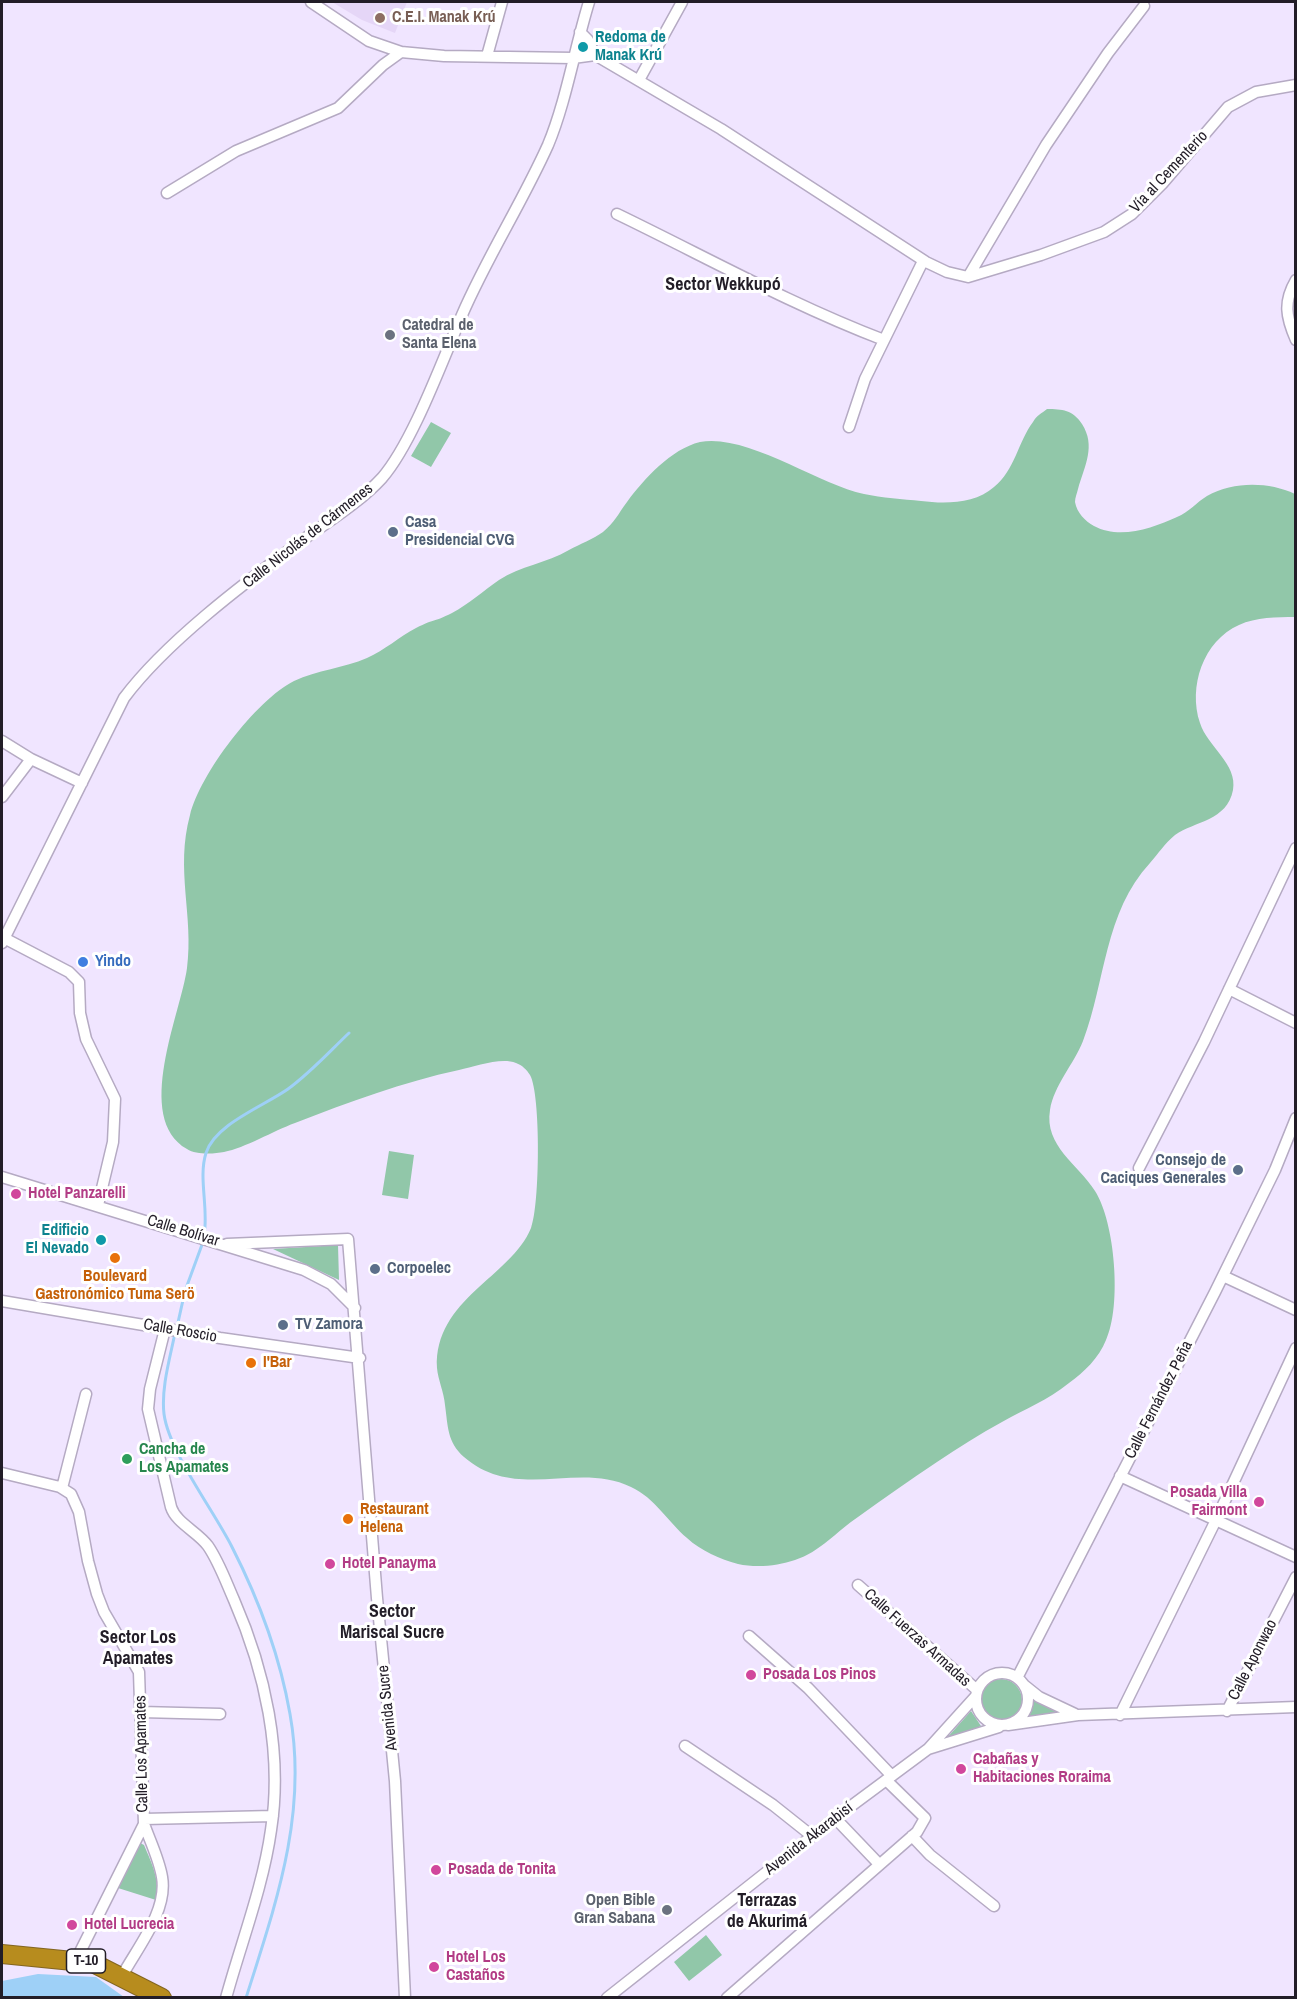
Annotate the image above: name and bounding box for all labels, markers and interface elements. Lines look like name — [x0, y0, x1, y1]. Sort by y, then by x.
place label: C.E.I. Manak Krú — [392, 8, 496, 28]
marker: C.E.I. Manak Krú — [373, 11, 387, 25]
place label: Redoma de Manak Krú — [595, 28, 666, 66]
marker: Redoma de Manak Krú — [576, 40, 590, 54]
street label: Vía al Cementerio — [1126, 127, 1212, 217]
district label: Sector Wekkupó — [665, 274, 781, 296]
place label: Catedral de Santa Elena — [402, 316, 476, 354]
marker: Catedral de Santa Elena — [383, 328, 397, 342]
street label: Calle Nicolás de Cármenes — [239, 479, 377, 593]
place label: Casa Presidencial CVG — [405, 513, 514, 551]
marker: Casa Presidencial CVG — [386, 525, 400, 539]
place label: Yindo — [95, 952, 131, 972]
marker: Yindo — [76, 955, 90, 969]
place label: Consejo de Caciques Generales — [1101, 1151, 1226, 1189]
marker: Consejo de Caciques Generales — [1231, 1163, 1245, 1177]
place label: Hotel Panzarelli — [28, 1184, 126, 1204]
marker: Hotel Panzarelli — [9, 1187, 23, 1201]
street label: Calle Bolívar — [145, 1211, 221, 1251]
place label: Edificio El Nevado — [26, 1221, 89, 1259]
marker: Edificio El Nevado — [94, 1233, 108, 1247]
marker: Boulevard Gastronómico Tuma Serö — [108, 1251, 122, 1265]
place label: Corpoelec — [387, 1259, 451, 1279]
marker: Corpoelec — [368, 1262, 382, 1276]
place label: Boulevard Gastronómico Tuma Serö — [35, 1267, 195, 1305]
street label: Calle Roscio — [142, 1315, 218, 1347]
place label: TV Zamora — [295, 1315, 363, 1335]
marker: TV Zamora — [276, 1318, 290, 1332]
street label: Calle Fernández Peña — [1121, 1338, 1197, 1462]
place label: I'Bar — [263, 1353, 292, 1373]
marker: I'Bar — [244, 1356, 258, 1370]
place label: Cancha de Los Apamates — [139, 1440, 229, 1478]
marker: Cancha de Los Apamates — [120, 1452, 134, 1466]
place label: Posada Villa Fairmont — [1170, 1483, 1247, 1521]
marker: Posada Villa Fairmont — [1252, 1495, 1266, 1509]
place label: Restaurant Helena — [360, 1500, 429, 1538]
marker: Restaurant Helena — [341, 1512, 355, 1526]
place label: Hotel Panayma — [342, 1554, 436, 1574]
marker: Hotel Panayma — [323, 1557, 337, 1571]
street label: Calle Fuerzas Armadas — [860, 1585, 974, 1691]
district label: Sector Mariscal Sucre — [340, 1601, 444, 1644]
street label: Calle Aponwao — [1224, 1616, 1282, 1704]
district label: Sector Los Apamates — [100, 1627, 176, 1670]
street label: Avenida Sucre — [374, 1664, 402, 1752]
place label: Posada Los Pinos — [763, 1665, 876, 1685]
marker: Posada Los Pinos — [744, 1668, 758, 1682]
street label: Calle Los Apamates — [131, 1695, 153, 1813]
place label: Cabañas y Habitaciones Roraima — [973, 1750, 1111, 1788]
marker: Cabañas y Habitaciones Roraima — [954, 1762, 968, 1776]
street label: Avenida Akarabisí — [761, 1798, 857, 1880]
place label: Posada de Tonita — [448, 1860, 556, 1880]
marker: Posada de Tonita — [429, 1863, 443, 1877]
district label: Terrazas de Akurimá — [727, 1890, 807, 1932]
place label: Open Bible Gran Sabana — [574, 1891, 655, 1929]
marker: Open Bible Gran Sabana — [660, 1903, 674, 1917]
place label: Hotel Lucrecia — [84, 1915, 174, 1935]
marker: Hotel Lucrecia — [65, 1918, 79, 1932]
place label: Hotel Los Castaños — [446, 1948, 506, 1986]
road number: T-10 — [66, 1949, 106, 1973]
marker: Hotel Los Castaños — [427, 1960, 441, 1974]

